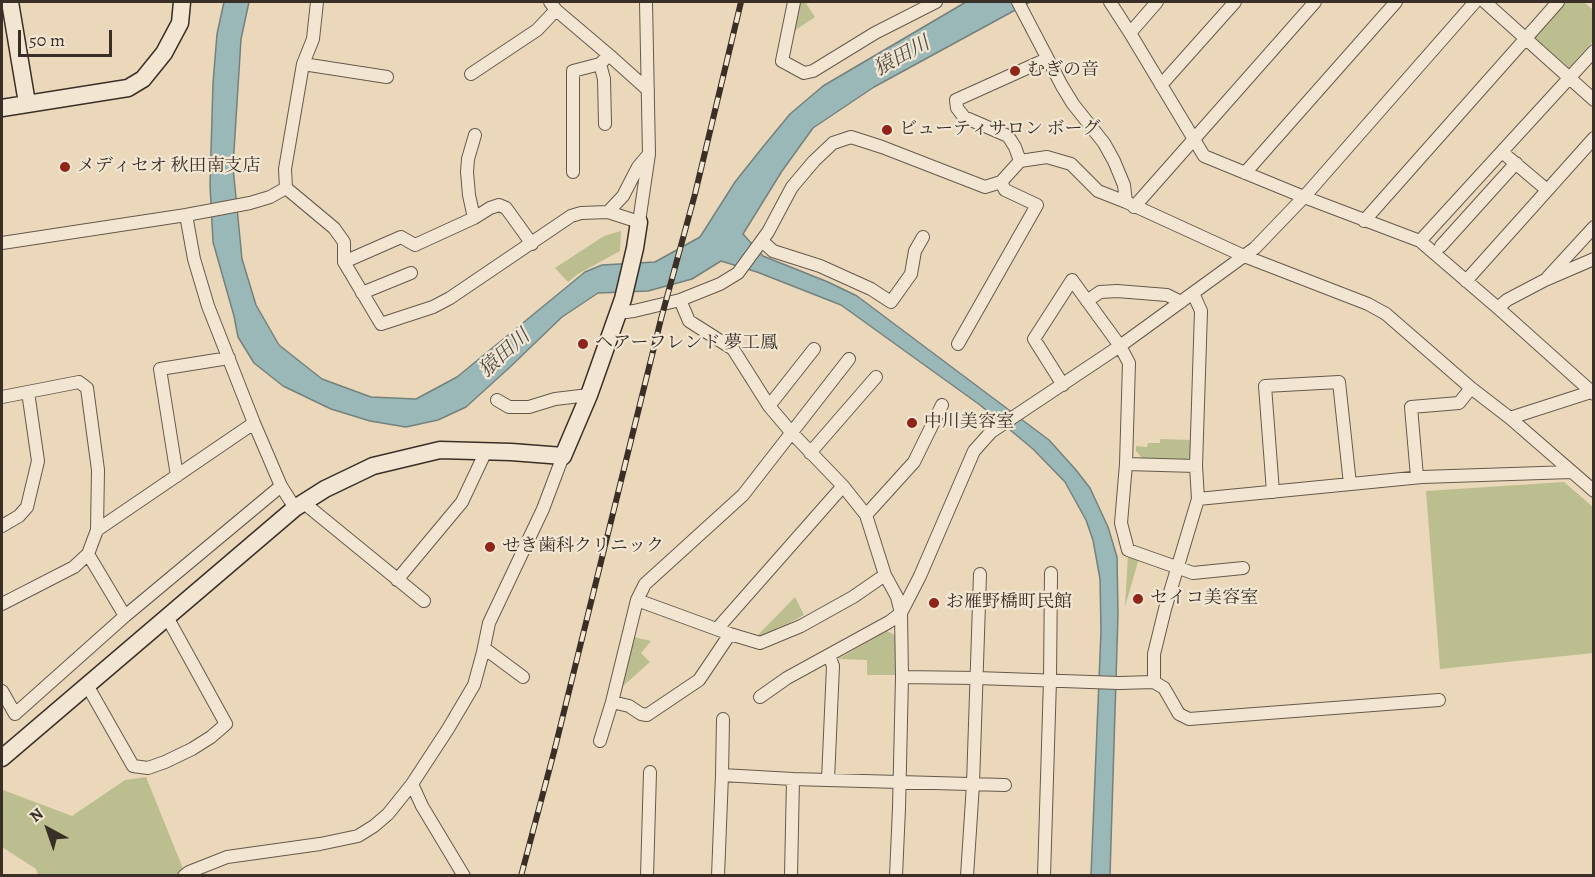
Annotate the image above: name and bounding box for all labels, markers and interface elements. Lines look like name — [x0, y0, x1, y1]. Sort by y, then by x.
scale bar — [21, 18, 116, 56]
text: 50 m — [29, 28, 65, 52]
water label: 猿田川 — [870, 32, 934, 82]
place label: むぎの音 — [1027, 60, 1099, 82]
marker: むぎの音 — [1008, 64, 1022, 78]
place label: ビューティサロン ボーグ — [899, 119, 1101, 141]
marker: ビューティサロン ボーグ — [880, 123, 894, 137]
place label: メディセオ 秋田南支店 — [77, 156, 261, 178]
marker: メディセオ 秋田南支店 — [58, 160, 72, 174]
water label: 猿田川 — [475, 325, 535, 383]
place label: ヘアーフレンド 夢工鳳 — [595, 333, 778, 355]
marker: ヘアーフレンド 夢工鳳 — [576, 337, 590, 351]
place label: 中川美容室 — [924, 412, 1014, 434]
marker: 中川美容室 — [905, 416, 919, 430]
place label: せき歯科クリニック — [502, 536, 664, 558]
marker: せき歯科クリニック — [483, 540, 497, 554]
place label: セイコ美容室 — [1150, 588, 1258, 610]
place label: お雁野橋町民館 — [946, 592, 1072, 614]
marker: セイコ美容室 — [1131, 592, 1145, 606]
marker: お雁野橋町民館 — [927, 596, 941, 610]
north arrow — [18, 799, 78, 859]
text: N — [25, 803, 48, 827]

